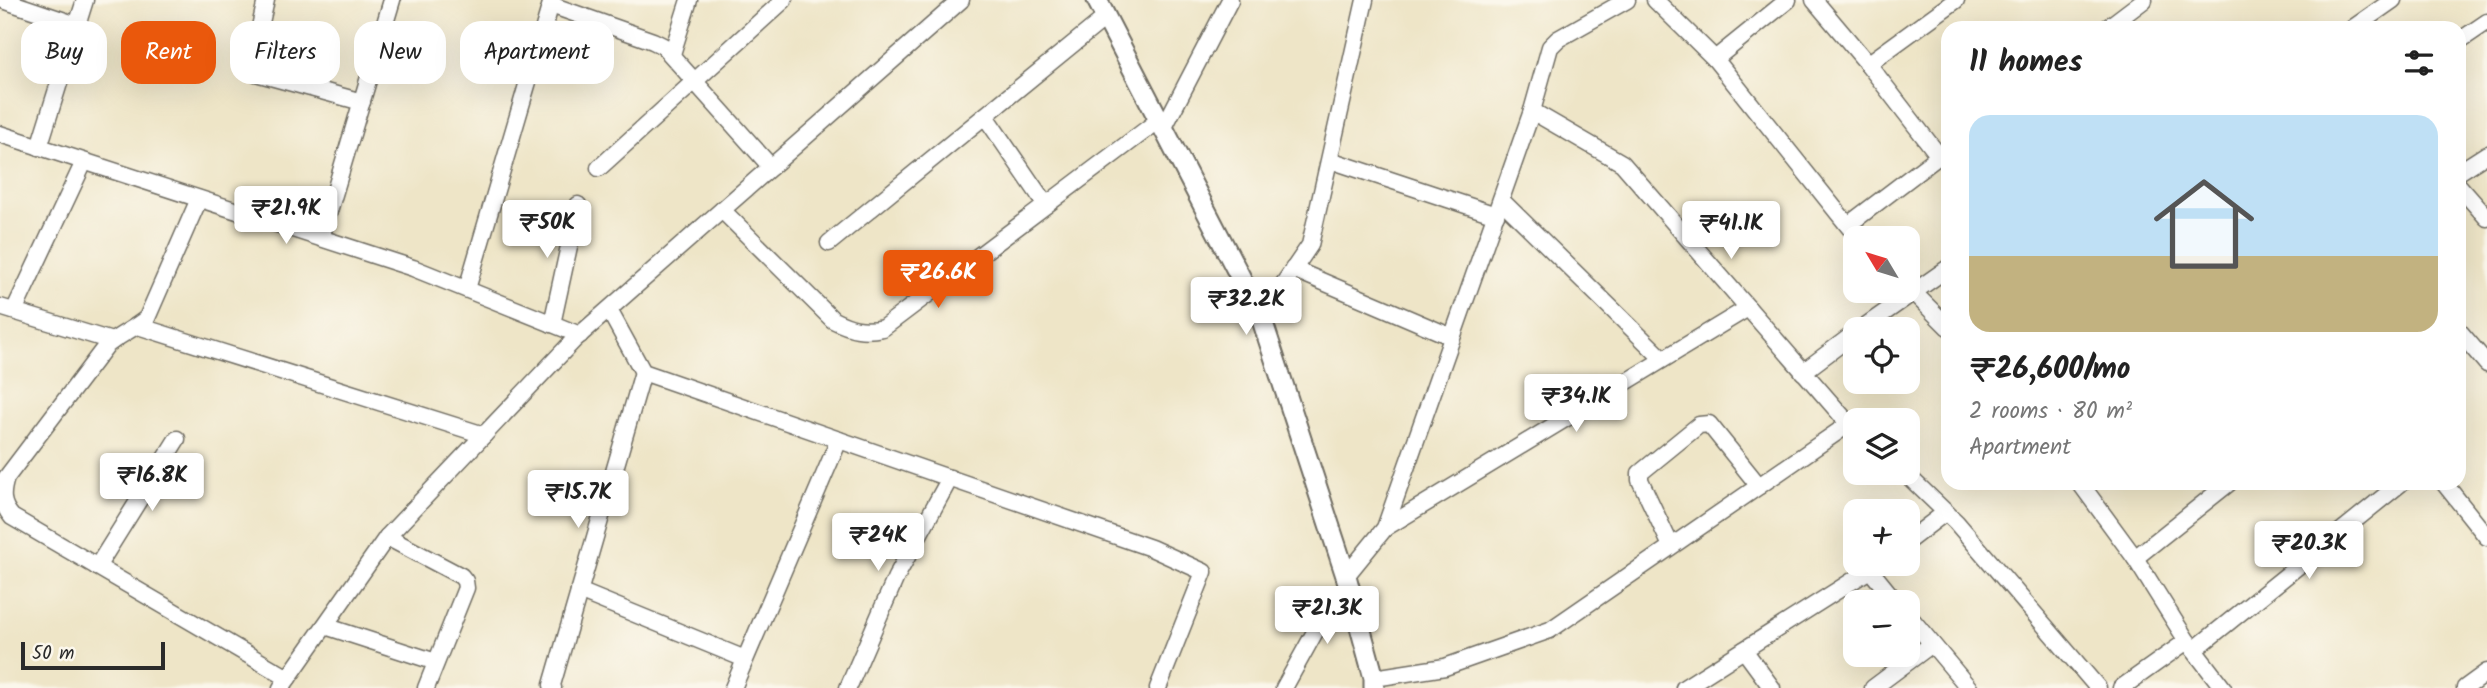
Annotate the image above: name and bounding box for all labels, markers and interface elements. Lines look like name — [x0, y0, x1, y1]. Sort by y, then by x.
chip: Buy — [21, 21, 107, 84]
chip: Rent — [121, 21, 216, 84]
chip: Filters — [230, 21, 340, 84]
chip: New — [354, 21, 446, 84]
chip: Apartment — [460, 21, 614, 84]
text: 11 homes — [1969, 39, 2082, 87]
icon: filters — [2400, 44, 2438, 82]
icon: home — [2141, 161, 2267, 287]
pin: ₹21.9K — [229, 187, 343, 246]
text: ₹21.9K — [250, 191, 322, 227]
pin: ₹50K — [506, 201, 588, 260]
pin: ₹41.1K — [1674, 202, 1788, 261]
text: ₹50K — [518, 205, 576, 241]
text: ₹41.1K — [1698, 206, 1764, 242]
north arrow — [1843, 226, 1920, 303]
map controls — [1843, 226, 1920, 667]
pin: ₹26.6K — [881, 250, 995, 310]
text: ₹26.6K — [899, 255, 977, 291]
pin: ₹32.2K — [1189, 278, 1303, 337]
text: ₹32.2K — [1207, 282, 1285, 318]
button: locate — [1843, 317, 1920, 394]
text: ₹26,600/mo — [1969, 346, 2130, 394]
pin: ₹34.1K — [1519, 374, 1633, 434]
text: ₹34.1K — [1540, 379, 1612, 415]
text: 2 rooms · 80 m² — [1969, 394, 2132, 430]
button: layers — [1843, 408, 1920, 485]
text: Apartment — [1969, 430, 2071, 466]
pin: ₹16.8K — [95, 454, 209, 513]
text: ₹16.8K — [116, 458, 188, 494]
pin: ₹15.7K — [521, 470, 635, 530]
text: ₹15.7K — [544, 475, 612, 511]
button: + — [1843, 499, 1920, 576]
pin: ₹24K — [837, 514, 919, 573]
text: ₹24K — [848, 518, 908, 554]
pin: ₹20.3K — [2252, 522, 2366, 581]
text: ₹20.3K — [2270, 526, 2348, 562]
pin: ₹21.3K — [1270, 586, 1384, 646]
button: − — [1843, 590, 1920, 667]
text: ₹21.3K — [1291, 591, 1363, 627]
scale bar — [21, 639, 164, 671]
text: 50 m — [32, 639, 74, 669]

